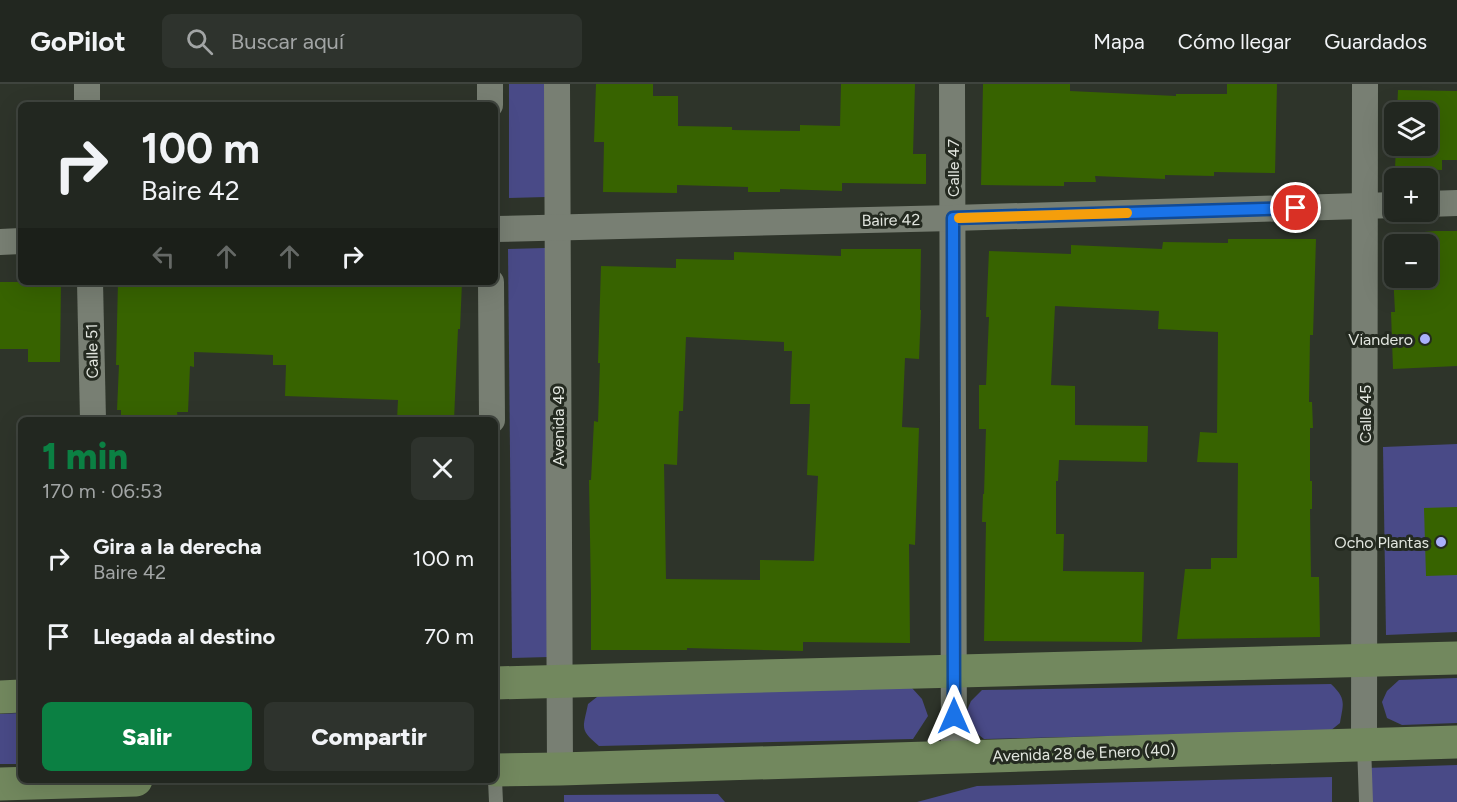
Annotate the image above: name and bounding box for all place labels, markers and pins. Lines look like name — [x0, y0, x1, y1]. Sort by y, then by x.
pin — [1270, 182, 1321, 233]
place label: Viandero — [1348, 330, 1413, 349]
marker: Viandero — [1418, 332, 1432, 346]
place label: Ocho Plantas — [1334, 533, 1429, 552]
marker: Ocho Plantas — [1434, 535, 1448, 549]

